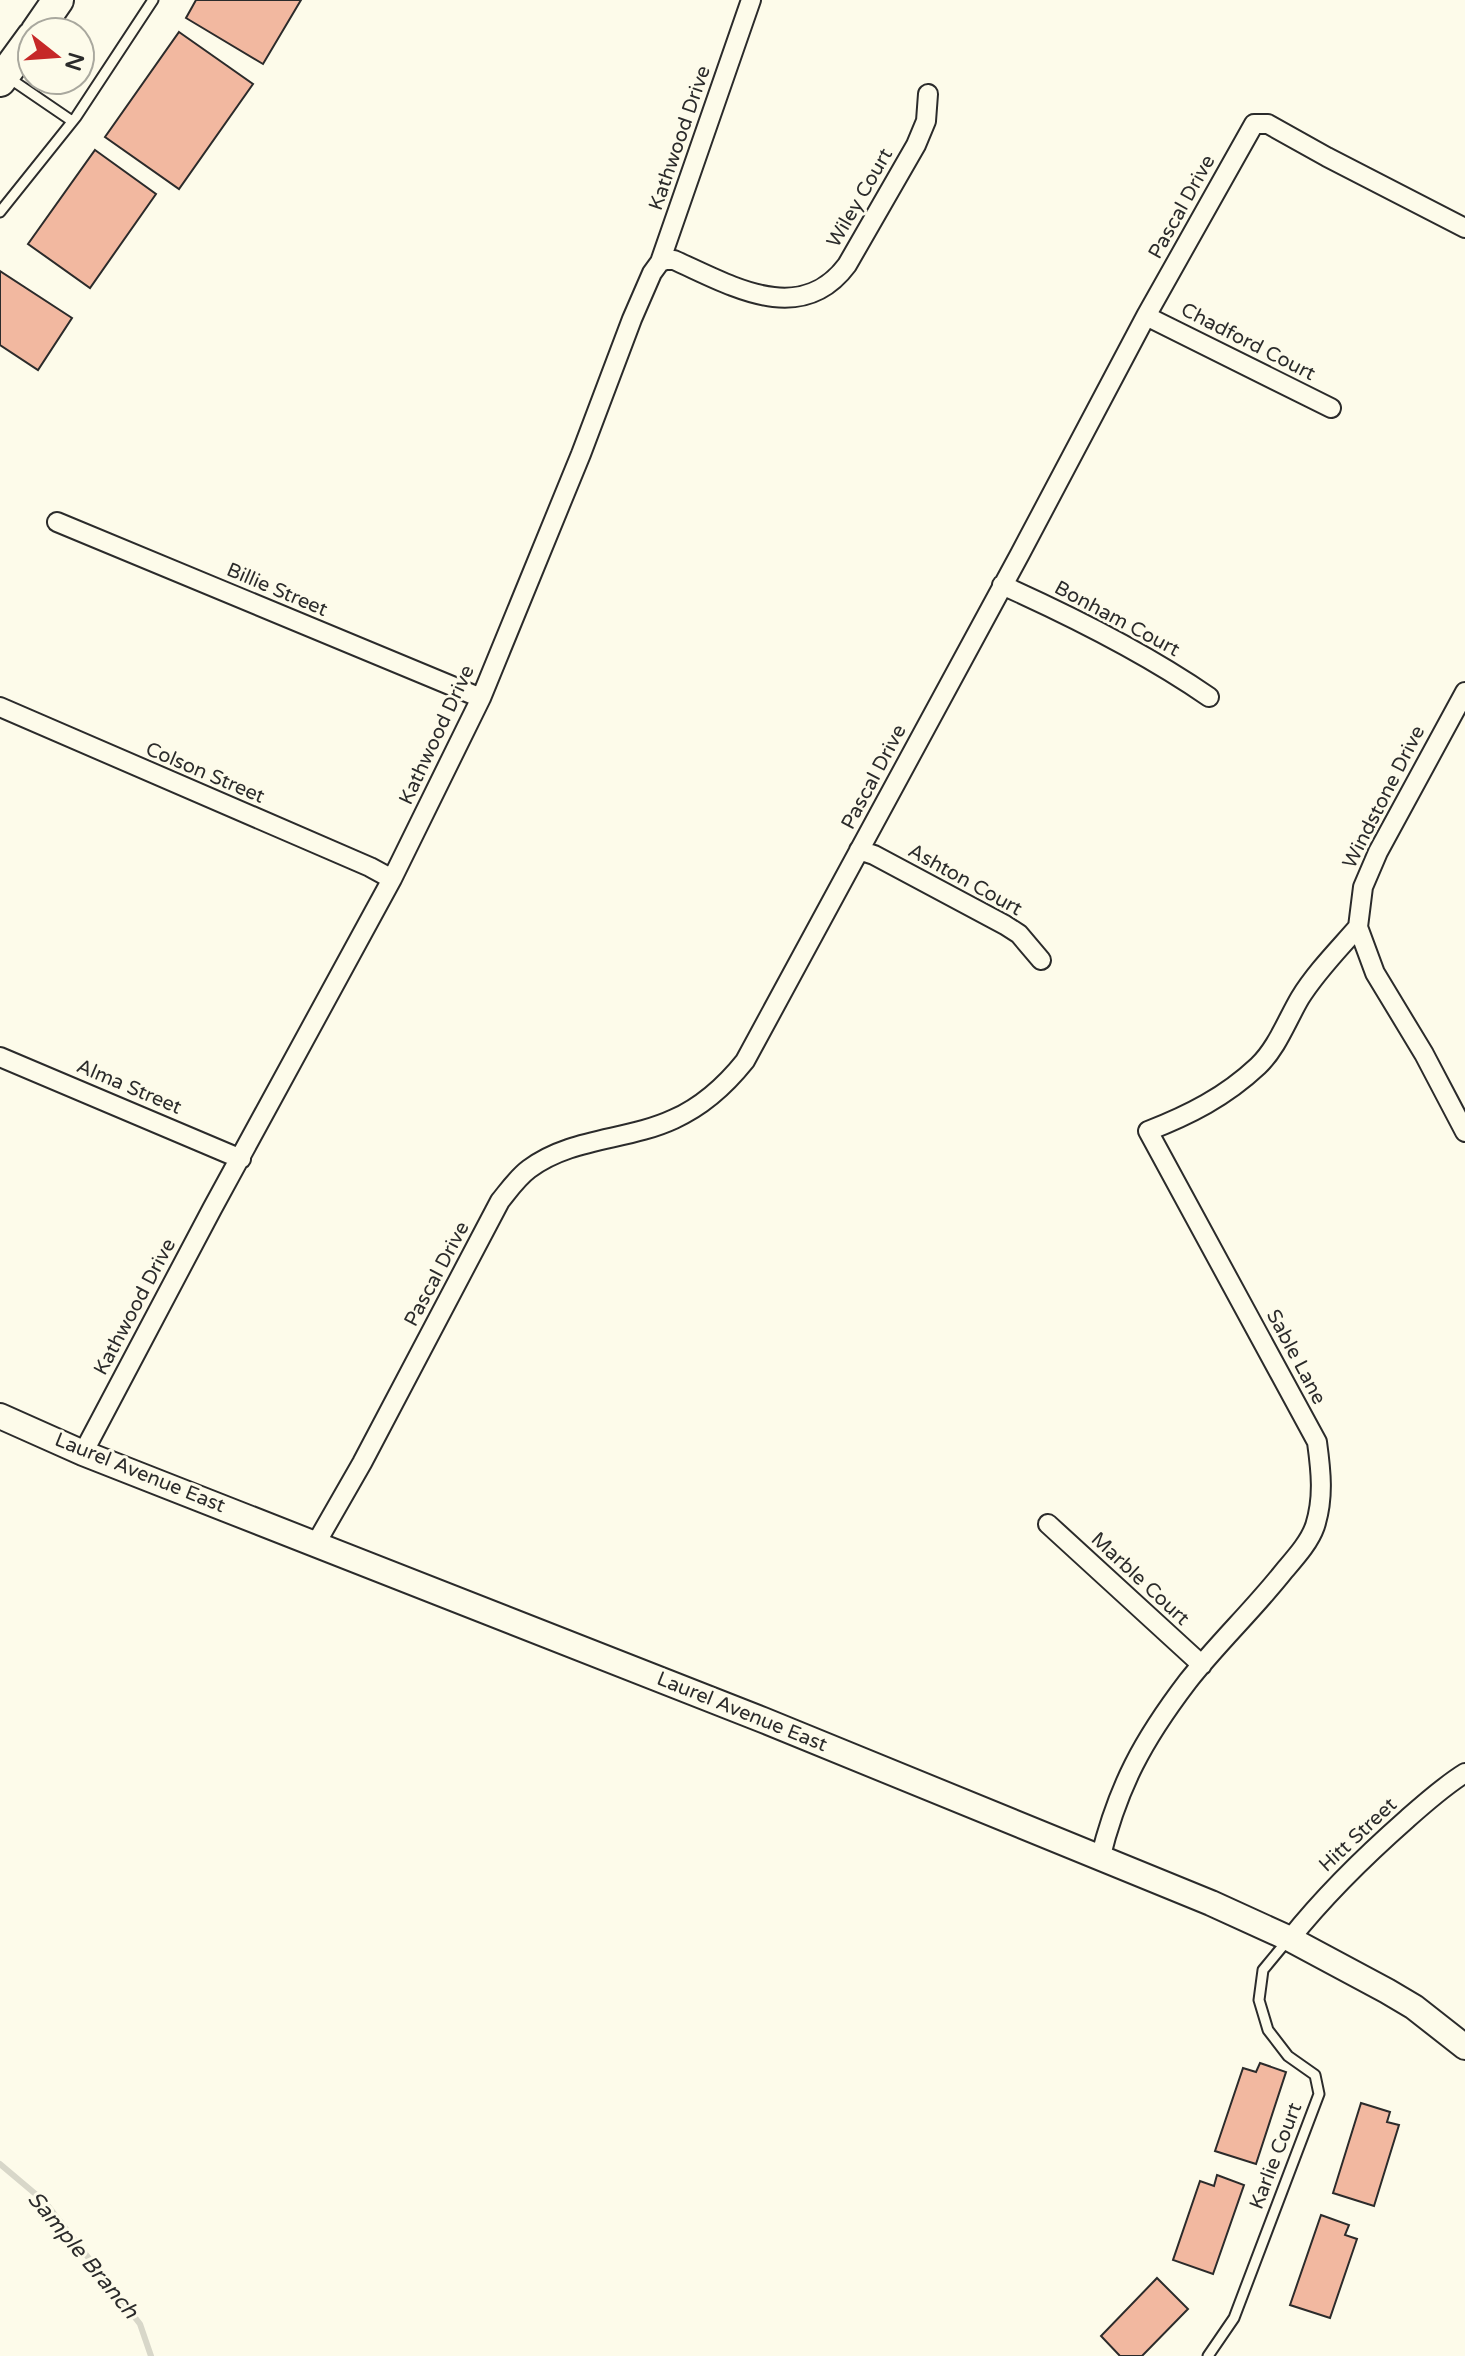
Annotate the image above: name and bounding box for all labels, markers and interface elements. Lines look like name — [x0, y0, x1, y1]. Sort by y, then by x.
north arrow — [16, 16, 96, 96]
text: N — [59, 49, 89, 74]
street label: Kathwood Drive — [644, 63, 716, 213]
street label: Wiley Court — [822, 144, 898, 252]
street label: Pascal Drive — [1144, 151, 1220, 263]
street label: Chadford Court — [1177, 298, 1320, 386]
street label: Billie Street — [223, 558, 331, 622]
street label: Bonham Court — [1050, 576, 1184, 662]
street label: Kathwood Drive — [394, 661, 480, 809]
street label: Pascal Drive — [836, 721, 912, 833]
street label: Windstone Drive — [1338, 722, 1430, 872]
street label: Colson Street — [142, 737, 268, 809]
street label: Ashton Court — [904, 839, 1027, 921]
street label: Alma Street — [73, 1054, 185, 1120]
street label: Pascal Drive — [399, 1218, 475, 1330]
street label: Kathwood Drive — [89, 1235, 181, 1379]
street label: Sable Lane — [1261, 1305, 1331, 1409]
street label: Laurel Avenue East — [51, 1428, 229, 1518]
street label: Marble Court — [1086, 1527, 1194, 1631]
street label: Laurel Avenue East — [653, 1667, 831, 1757]
street label: Hitt Street — [1314, 1793, 1402, 1877]
street label: Karlie Court — [1245, 2099, 1307, 2213]
water label: Sample Branch — [22, 2186, 144, 2324]

